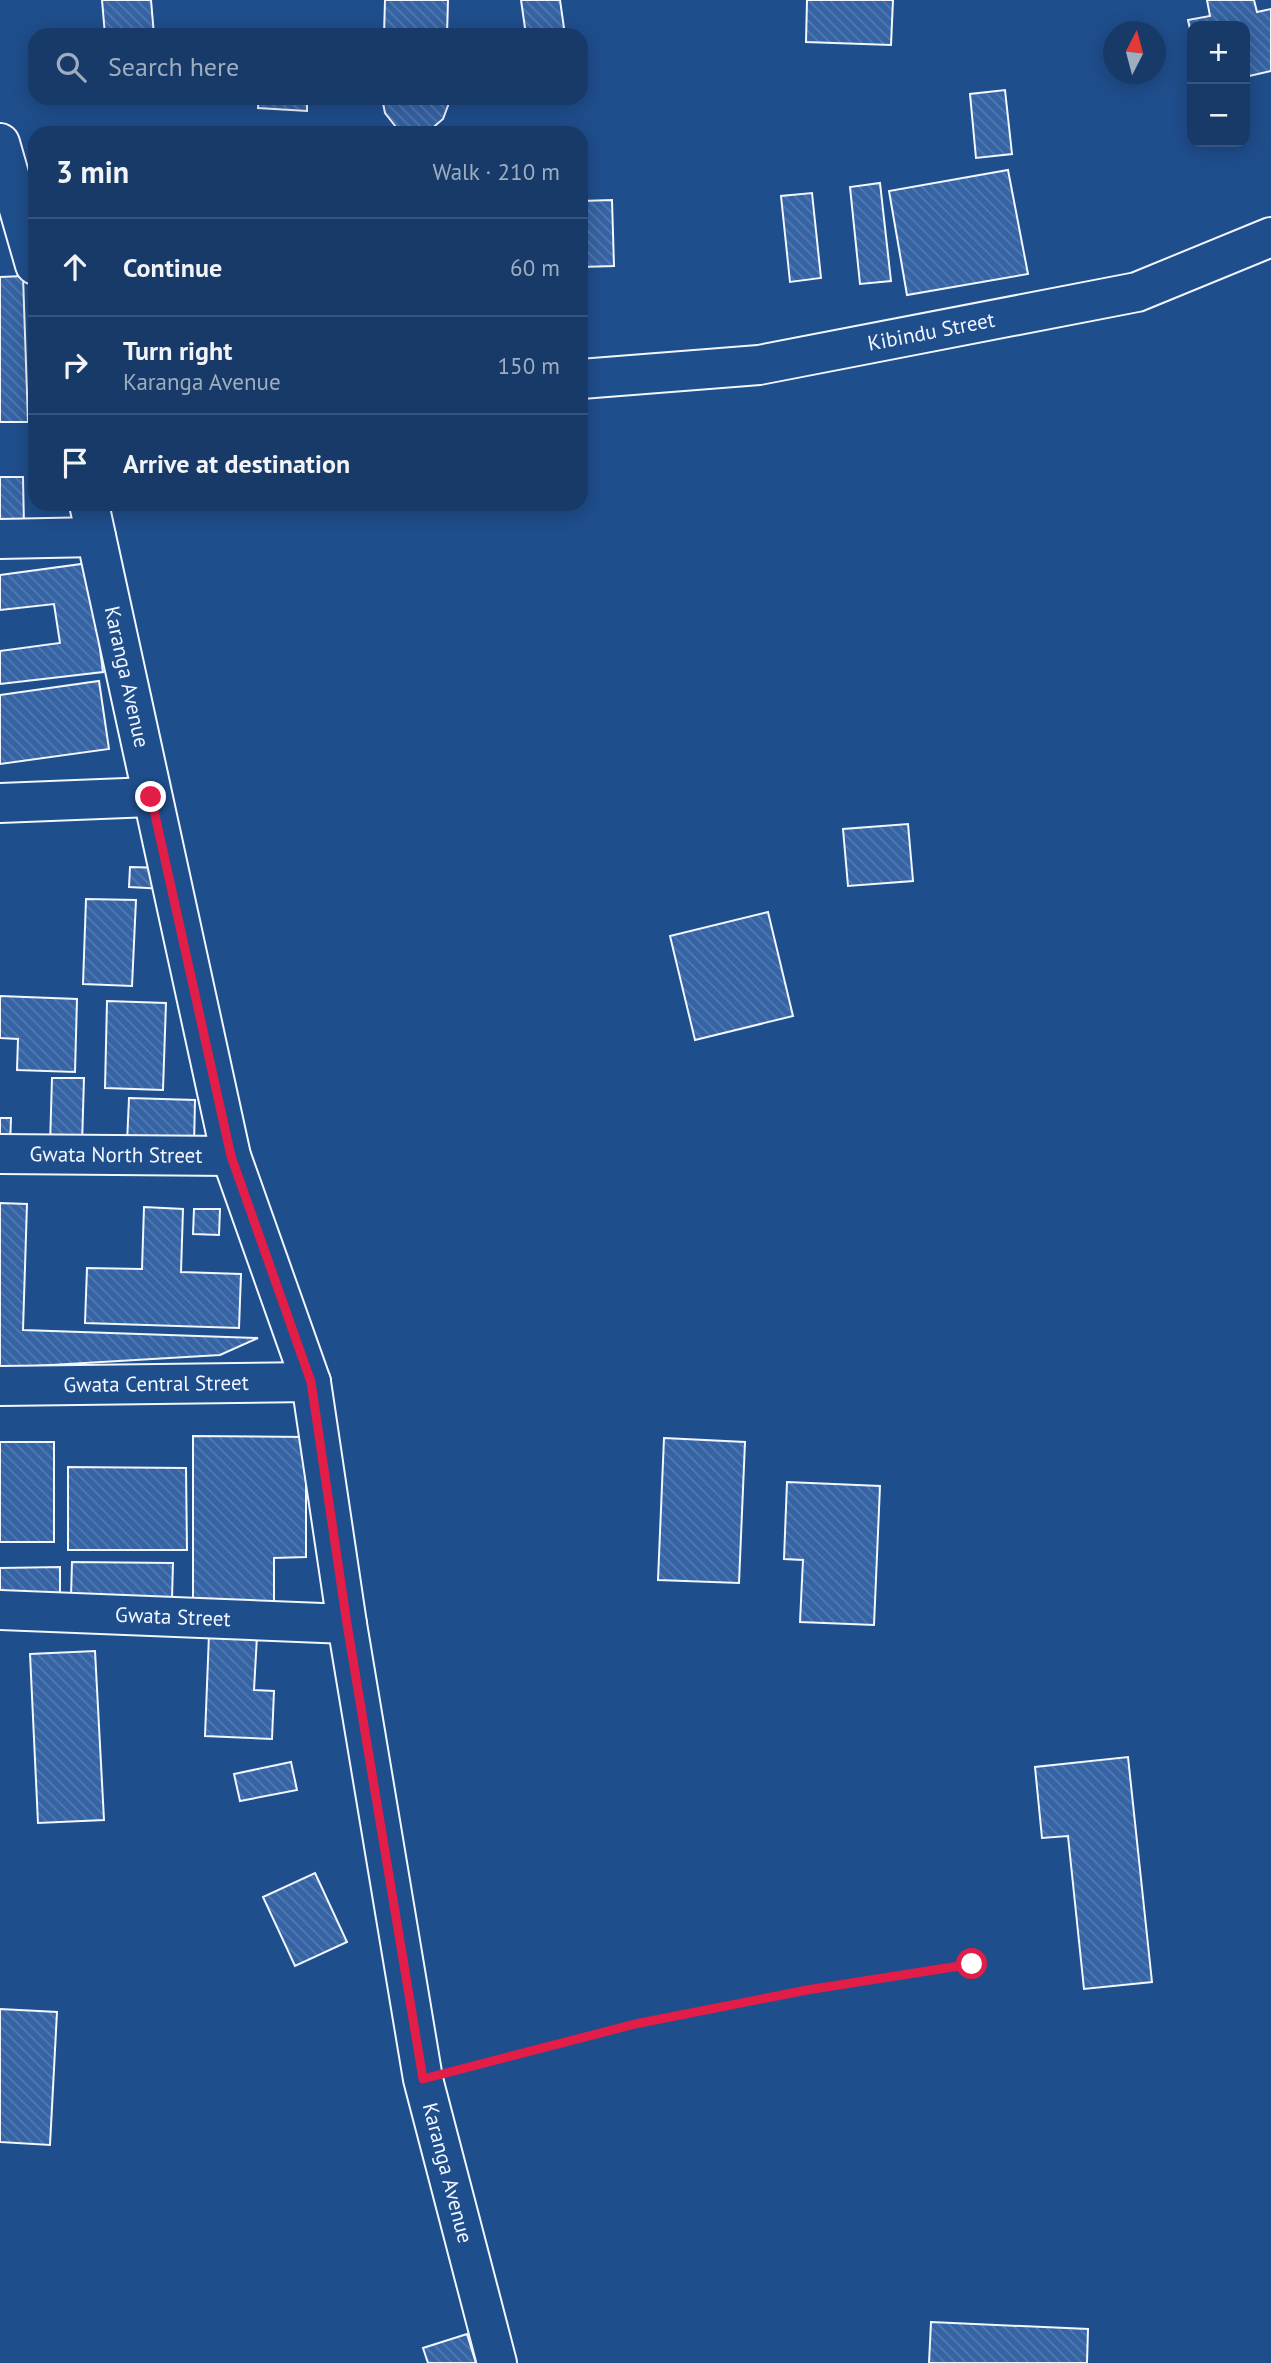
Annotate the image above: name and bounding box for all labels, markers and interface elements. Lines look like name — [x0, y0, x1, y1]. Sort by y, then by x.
north arrow — [1103, 21, 1166, 84]
map controls — [1187, 21, 1250, 147]
button: + — [1187, 21, 1250, 84]
search box — [28, 28, 588, 105]
icon: search — [52, 48, 90, 86]
text: Search here — [108, 50, 239, 83]
button: − — [1187, 84, 1250, 147]
text: 3 min — [56, 152, 129, 191]
text: Walk · 210 m — [433, 157, 560, 186]
icon: ahead — [56, 248, 94, 286]
text: Continue — [123, 251, 222, 284]
text: 60 m — [510, 253, 560, 282]
street label: Kibindu Street — [865, 306, 997, 357]
text: Turn right — [123, 334, 232, 367]
icon: right — [56, 346, 94, 384]
text: 150 m — [498, 351, 560, 380]
text: Karanga Avenue — [123, 367, 281, 396]
icon: arrive — [56, 444, 94, 482]
text: Arrive at destination — [123, 447, 350, 480]
street label: Karanga Avenue — [99, 604, 156, 750]
route end — [135, 781, 166, 812]
street label: Gwata North Street — [29, 1140, 203, 1169]
street label: Gwata Central Street — [63, 1369, 249, 1398]
street label: Gwata Street — [115, 1601, 231, 1632]
route start — [956, 1948, 987, 1979]
street label: Karanga Avenue — [417, 2100, 479, 2246]

